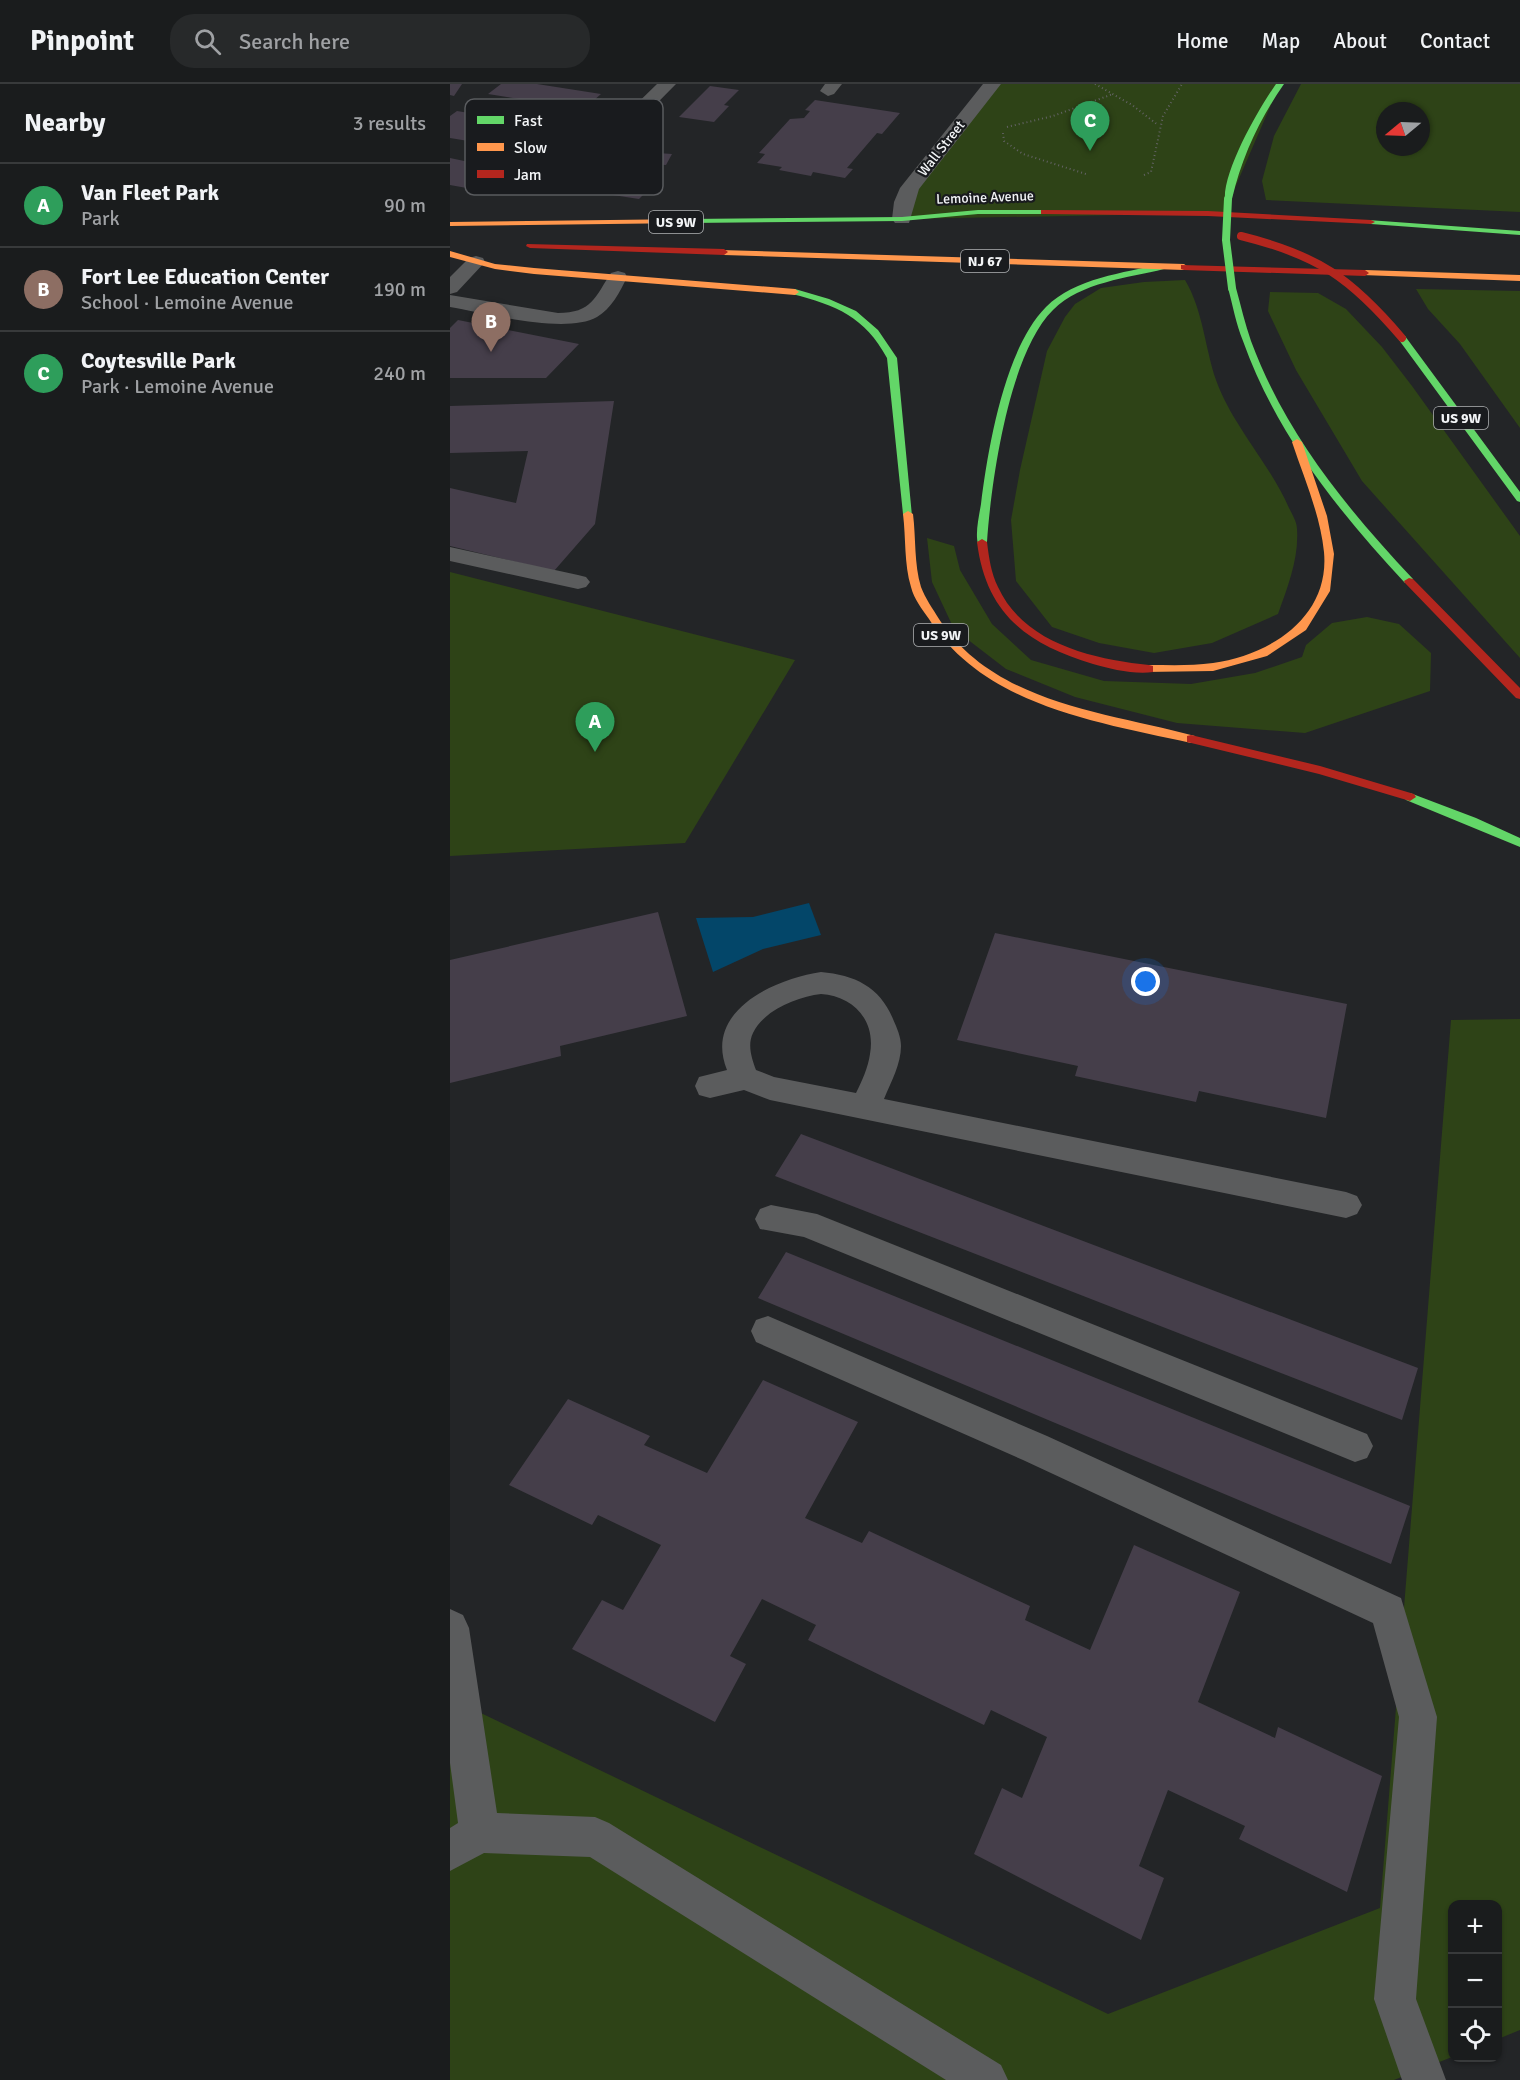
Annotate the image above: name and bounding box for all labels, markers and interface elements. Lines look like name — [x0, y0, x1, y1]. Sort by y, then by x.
search box — [170, 14, 590, 68]
text: Pinpoint — [30, 24, 134, 58]
icon: search — [191, 25, 224, 58]
text: Search here — [239, 28, 350, 55]
text: Home — [1176, 28, 1229, 54]
text: Map — [1262, 28, 1300, 54]
text: About — [1333, 28, 1387, 54]
text: Contact — [1420, 28, 1490, 54]
legend — [465, 99, 663, 195]
pin: C — [1070, 101, 1110, 151]
north arrow — [1376, 102, 1430, 156]
text: Nearby — [24, 107, 105, 139]
text: 3 results — [353, 111, 426, 136]
text: Fast — [514, 111, 543, 131]
street label: Wall Street — [914, 117, 969, 180]
text: Slow — [514, 138, 548, 158]
text: Jam — [514, 165, 542, 185]
text: Van Fleet Park — [81, 179, 219, 206]
street label: Lemoine Avenue — [936, 187, 1034, 208]
text: A — [37, 193, 50, 218]
text: 90 m — [384, 193, 426, 218]
text: Park — [81, 206, 119, 231]
road number: US 9W — [649, 211, 703, 233]
road number: NJ 67 — [961, 250, 1009, 272]
text: Fort Lee Education Center — [81, 263, 329, 290]
text: B — [37, 277, 50, 302]
text: 190 m — [373, 277, 426, 302]
text: School · Lemoine Avenue — [81, 290, 294, 315]
pin: B — [472, 302, 510, 352]
text: Coytesville Park — [81, 347, 236, 374]
text: C — [37, 361, 50, 386]
text: 240 m — [373, 361, 426, 386]
text: Park · Lemoine Avenue — [81, 374, 274, 399]
road number: US 9W — [1434, 407, 1488, 429]
road number: US 9W — [914, 624, 968, 646]
pin: A — [576, 702, 614, 752]
your location — [1131, 967, 1160, 996]
map controls — [1448, 1900, 1502, 2062]
button: + — [1448, 1900, 1502, 1954]
button: − — [1448, 1954, 1502, 2008]
button: locate — [1448, 2008, 1502, 2062]

